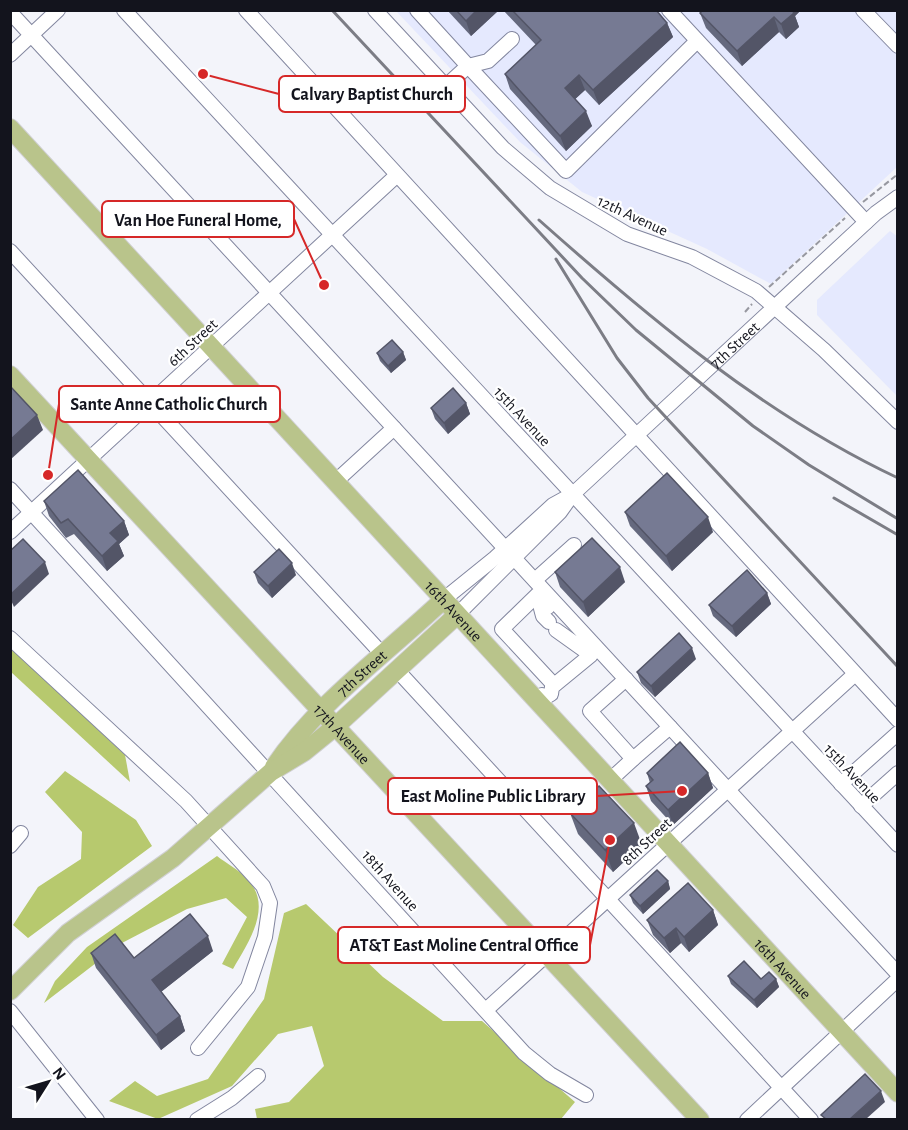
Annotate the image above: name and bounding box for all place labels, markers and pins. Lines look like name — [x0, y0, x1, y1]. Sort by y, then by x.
callout: Calvary Baptist Church — [279, 76, 465, 112]
callout: Van Hoe Funeral Home, — [102, 201, 294, 237]
callout: Sante Anne Catholic Church — [59, 386, 280, 422]
callout: East Moline Public Library — [388, 778, 597, 814]
callout: AT&T East Moline Central Office — [338, 927, 590, 963]

